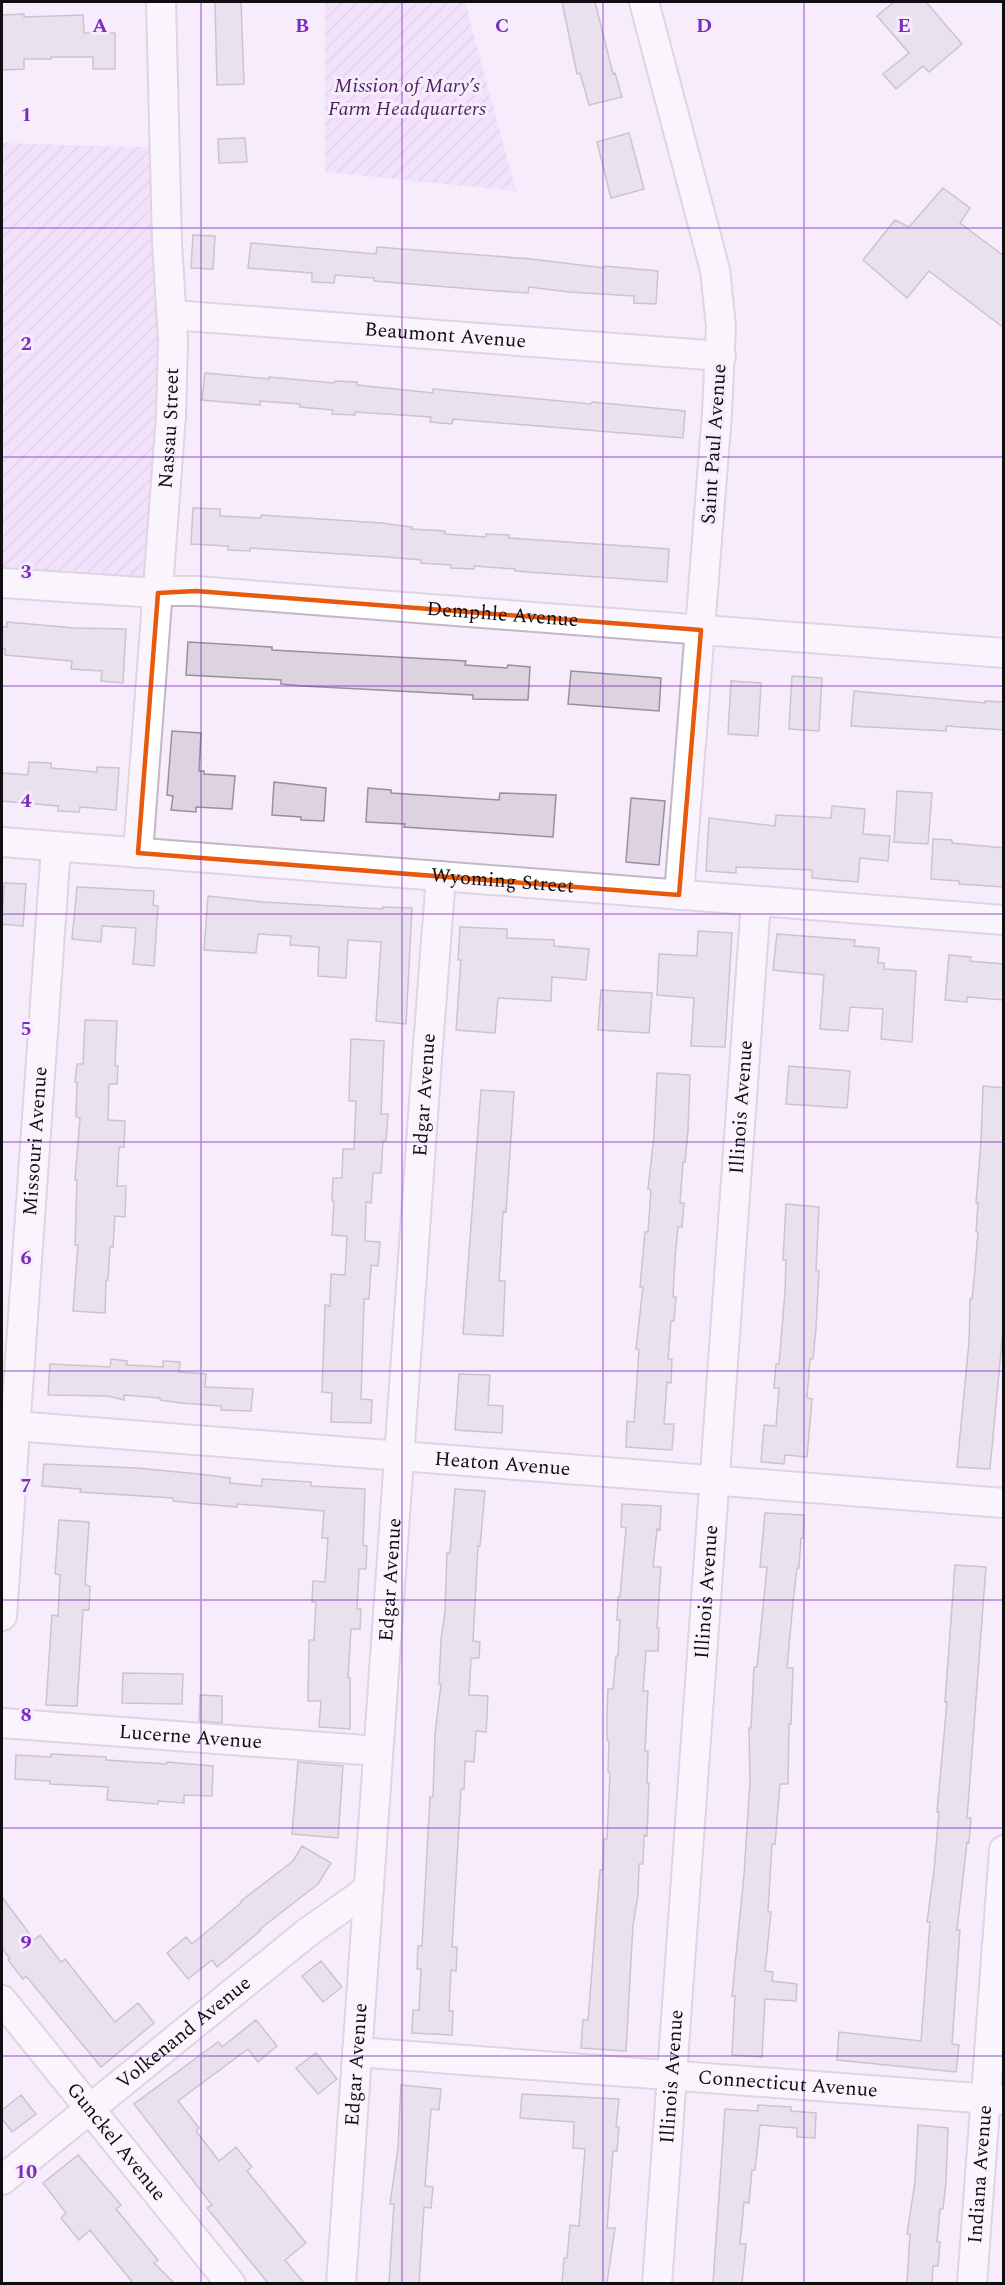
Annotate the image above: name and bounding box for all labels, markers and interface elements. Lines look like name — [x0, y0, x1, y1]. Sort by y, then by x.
text: A — [92, 11, 108, 41]
text: B — [295, 11, 309, 41]
text: C — [495, 11, 509, 41]
text: D — [696, 11, 712, 41]
text: E — [897, 11, 911, 41]
park label: Mission of Mary’s Farm Headquarters — [328, 71, 486, 124]
text: 1 — [20, 100, 32, 130]
street label: Beaumont Avenue — [363, 314, 527, 356]
text: 2 — [20, 329, 32, 359]
street label: Saint Paul Avenue — [693, 363, 735, 525]
street label: Nassau Street — [151, 367, 187, 490]
text: 3 — [20, 557, 32, 587]
street label: Demphle Avenue — [426, 594, 580, 635]
text: 4 — [20, 786, 32, 816]
street label: Wyoming Street — [430, 860, 575, 901]
text: 5 — [20, 1014, 32, 1044]
street label: Edgar Avenue — [405, 1032, 444, 1158]
street label: Illinois Avenue — [721, 1039, 761, 1175]
street label: Missouri Avenue — [15, 1065, 56, 1217]
text: 6 — [20, 1243, 32, 1273]
street label: Heaton Avenue — [433, 1444, 572, 1484]
text: 7 — [20, 1471, 32, 1501]
street label: Edgar Avenue — [371, 1517, 410, 1643]
street label: Illinois Avenue — [687, 1524, 726, 1660]
text: 8 — [20, 1700, 32, 1730]
street label: Lucerne Avenue — [118, 1717, 263, 1757]
text: 9 — [20, 1928, 32, 1958]
street label: Volkenand Avenue — [110, 1969, 258, 2097]
street label: Edgar Avenue — [337, 2002, 376, 2127]
street label: Illinois Avenue — [652, 2008, 692, 2145]
street label: Connecticut Avenue — [697, 2062, 879, 2106]
street label: Gunckel Avenue — [59, 2076, 174, 2208]
street label: Indiana Avenue — [960, 2104, 1000, 2245]
text: 10 — [15, 2157, 37, 2187]

